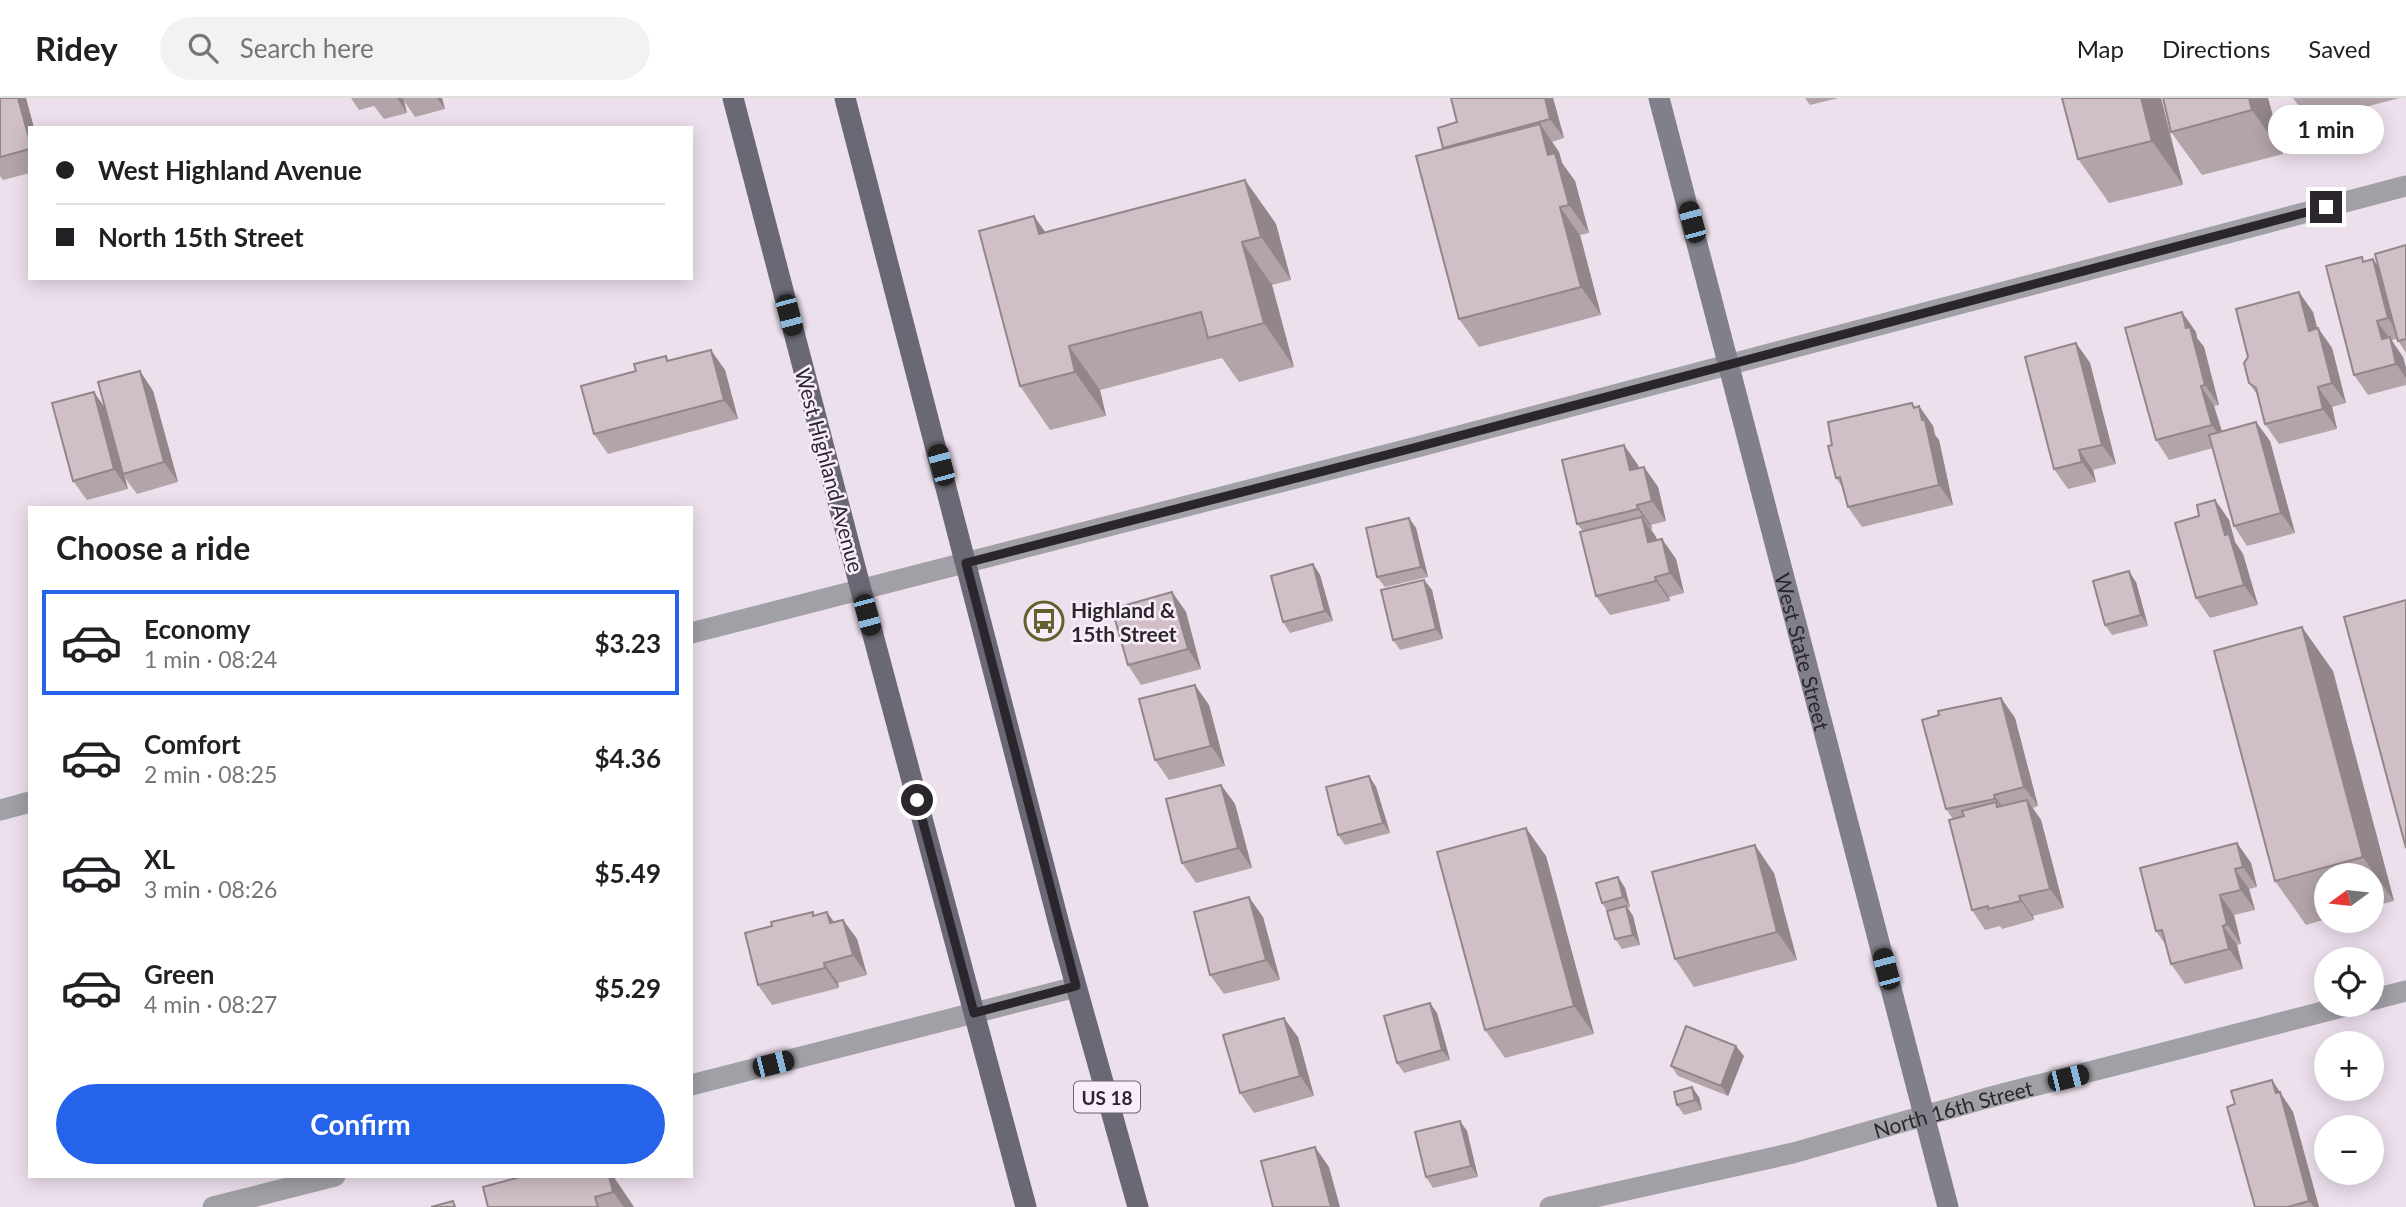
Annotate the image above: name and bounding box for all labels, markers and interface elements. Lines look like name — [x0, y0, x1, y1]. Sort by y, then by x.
search box — [160, 17, 650, 80]
text: Ridey — [35, 28, 118, 68]
icon: search — [184, 29, 222, 67]
text: Search here — [240, 32, 374, 64]
text: Map — [2077, 34, 2124, 63]
text: Directions — [2162, 34, 2270, 63]
text: Saved — [2308, 34, 2371, 63]
callout: 1 min — [2268, 105, 2384, 154]
text: 1 min — [2297, 115, 2355, 143]
text: West Highland Avenue — [98, 154, 362, 186]
route end — [2310, 191, 2342, 223]
car — [1677, 199, 1708, 245]
text: North 15th Street — [98, 221, 304, 253]
car — [774, 292, 805, 338]
street label: West Highland Avenue — [791, 365, 869, 575]
car — [926, 442, 957, 488]
text: Choose a ride — [56, 528, 250, 567]
street label: West State Street — [1771, 570, 1836, 733]
car — [852, 592, 883, 638]
place label: Highland & 15th Street — [1071, 597, 1177, 646]
bus stop icon: Highland & 15th Street — [1023, 600, 1065, 642]
icon: car — [60, 611, 123, 674]
text: Economy — [144, 613, 250, 645]
text: $3.23 — [595, 627, 661, 659]
text: 1 min · 08:24 — [144, 645, 277, 673]
icon: car — [60, 726, 123, 789]
text: Comfort — [144, 728, 241, 760]
text: $4.36 — [595, 742, 661, 774]
text: 2 min · 08:25 — [144, 760, 277, 788]
route start — [901, 784, 933, 816]
icon: car — [60, 841, 123, 904]
text: XL — [144, 843, 175, 875]
text: $5.49 — [595, 857, 661, 889]
north arrow — [2314, 863, 2384, 933]
map controls — [2314, 863, 2384, 1185]
text: 3 min · 08:26 — [144, 875, 277, 903]
car — [1871, 946, 1902, 992]
button: locate — [2314, 947, 2384, 1017]
icon: car — [60, 956, 123, 1019]
text: Green — [144, 958, 214, 990]
text: $5.29 — [595, 972, 661, 1004]
text: 4 min · 08:27 — [144, 990, 277, 1018]
button: + — [2314, 1031, 2384, 1101]
car — [751, 1049, 796, 1079]
car — [2046, 1063, 2091, 1093]
street label: North 16th Street — [1870, 1074, 2036, 1142]
road number: US 18 — [1074, 1082, 1140, 1113]
button: Confirm — [56, 1084, 665, 1164]
button: − — [2314, 1115, 2384, 1185]

